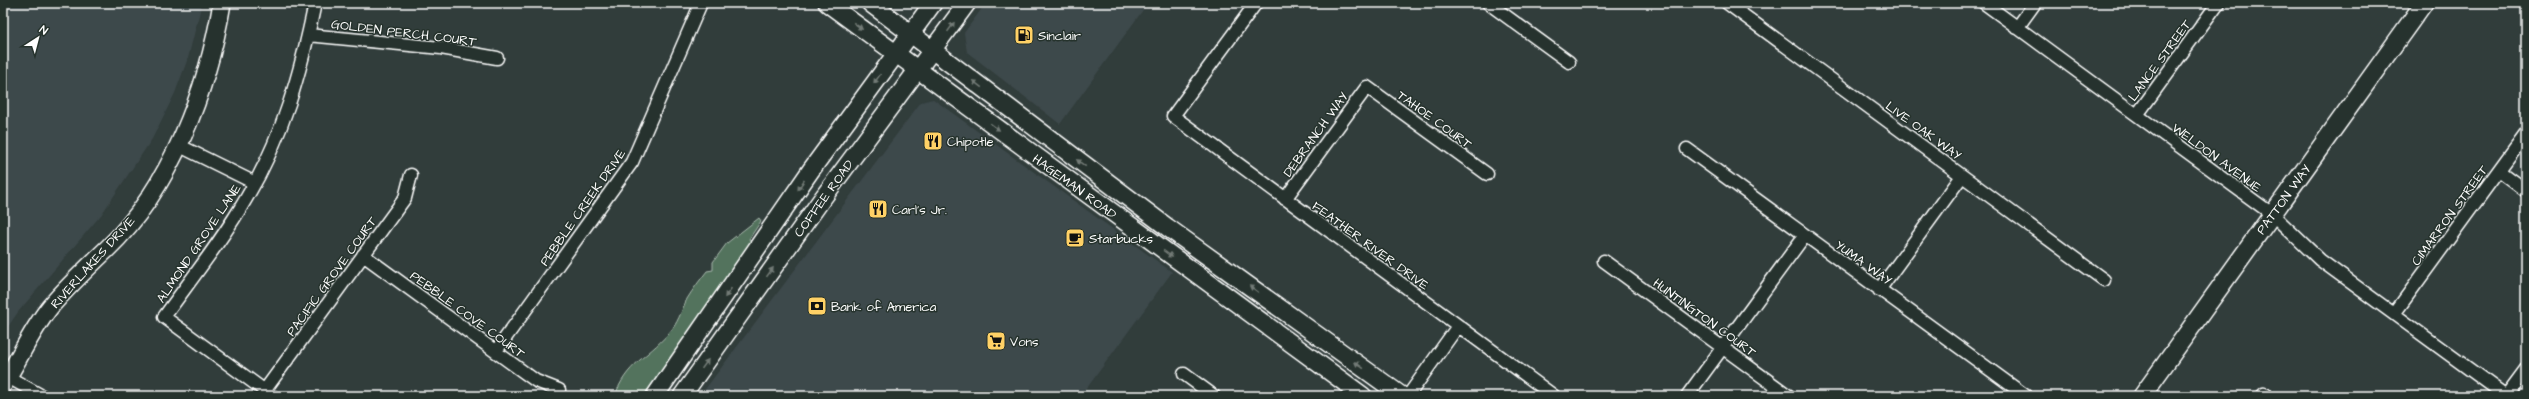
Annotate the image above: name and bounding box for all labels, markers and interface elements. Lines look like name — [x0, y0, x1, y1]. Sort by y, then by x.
street label: GOLDEN PERCH COURT — [330, 15, 478, 51]
street label: LANCE STREET — [2124, 15, 2196, 105]
north arrow — [18, 18, 58, 58]
text: N — [36, 22, 51, 38]
one-way arrow — [853, 22, 864, 31]
one-way arrow — [947, 22, 955, 32]
fuel station icon: Sinclair — [1013, 24, 1035, 46]
place label: Sinclair — [1038, 27, 1081, 45]
one-way arrow — [873, 74, 881, 85]
one-way arrow — [972, 80, 983, 88]
street label: TAHOE COURT — [1393, 87, 1476, 154]
street label: DEBRANCH WAY — [1279, 88, 1353, 181]
street label: LIVE OAK WAY — [1882, 97, 1965, 164]
street label: WELDON AVENUE — [2168, 119, 2265, 197]
one-way arrow — [990, 123, 1000, 131]
restaurant icon: Chipotle — [922, 130, 944, 152]
place label: Chipotle — [947, 133, 994, 151]
street label: PEBBLE CREEK DRIVE — [536, 145, 630, 270]
street label: HAGEMAN ROAD — [1029, 150, 1121, 224]
street label: COFFEE ROAD — [790, 156, 858, 241]
one-way arrow — [1076, 159, 1086, 167]
street label: PATTON WAY — [2252, 161, 2315, 238]
street label: CIMARRON STREET — [2407, 161, 2493, 269]
street label: ALMOND GROVE LANE — [152, 180, 246, 307]
one-way arrow — [797, 180, 805, 190]
street label: FEATHER RIVER DRIVE — [1308, 197, 1433, 294]
restaurant icon: Carl's Jr. — [867, 198, 889, 220]
place label: Carl's Jr. — [892, 201, 947, 219]
street label: RIVERLAKES DRIVE — [46, 212, 139, 313]
street label: PACIFIC GROVE COURT — [282, 212, 382, 340]
cafe icon: Starbucks — [1064, 227, 1086, 249]
place label: Starbucks — [1089, 230, 1154, 248]
street label: YUMA WAY — [1831, 236, 1895, 290]
one-way arrow — [1162, 250, 1173, 258]
street label: PEBBLE COVE COURT — [406, 267, 529, 363]
one-way arrow — [766, 267, 774, 277]
street label: HUNTINGTON COURT — [1649, 274, 1760, 362]
one-way arrow — [1248, 285, 1259, 293]
one-way arrow — [724, 287, 732, 298]
bank icon: Bank of America — [806, 295, 828, 317]
place label: Bank of America — [831, 298, 937, 316]
supermarket icon: Vons — [985, 330, 1007, 352]
place label: Vons — [1010, 333, 1039, 351]
one-way arrow — [701, 359, 709, 370]
one-way arrow — [1354, 361, 1364, 369]

